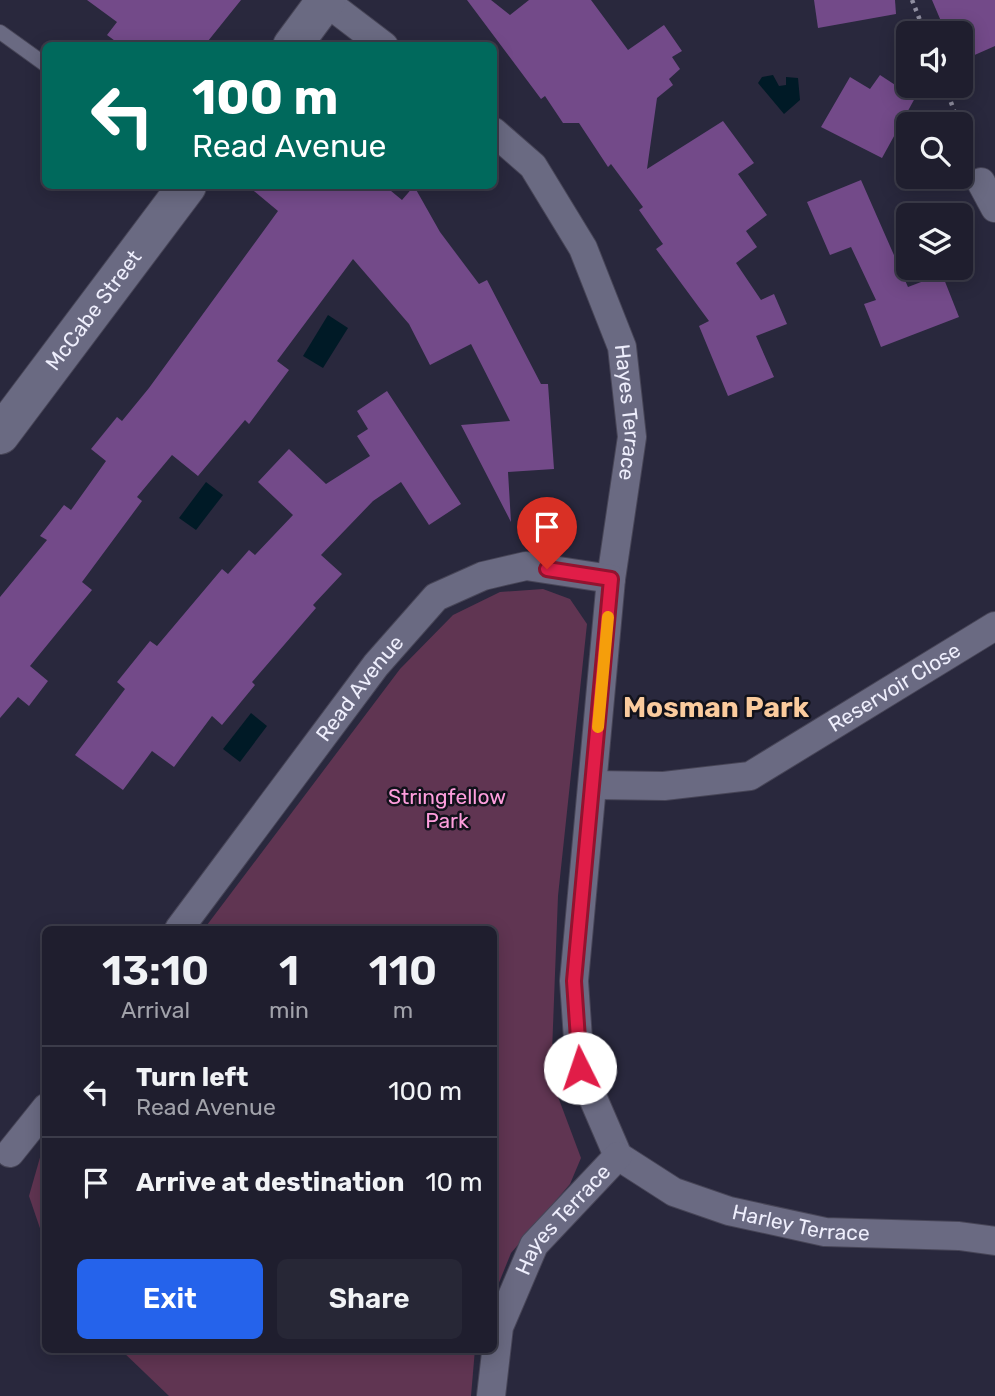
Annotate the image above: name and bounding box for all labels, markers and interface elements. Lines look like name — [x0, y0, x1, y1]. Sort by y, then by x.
map controls — [896, 21, 973, 280]
button: sound — [896, 21, 973, 98]
text: 100 m — [192, 68, 338, 126]
icon: left — [77, 70, 168, 161]
button: search — [896, 112, 973, 189]
text: Read Avenue — [192, 127, 386, 165]
button: layers — [896, 203, 973, 280]
street label: McCabe Street — [40, 245, 147, 375]
street label: Hayes Terrace — [610, 343, 645, 482]
pin — [517, 497, 577, 569]
icon: arrive — [528, 508, 566, 546]
street label: Read Avenue — [310, 630, 408, 746]
street label: Reservoir Close — [823, 637, 965, 737]
district label: Mosman Park — [623, 691, 810, 724]
park label: Stringfellow Park — [388, 784, 506, 833]
text: 13:10 — [102, 946, 209, 996]
text: 1 — [279, 946, 299, 996]
text: 110 — [369, 946, 437, 996]
text: Arrival — [121, 996, 190, 1024]
text: min — [269, 996, 309, 1024]
text: m — [393, 996, 413, 1024]
position arrow — [543, 1031, 617, 1105]
text: Turn left — [136, 1062, 248, 1093]
icon: left — [77, 1073, 115, 1111]
text: 100 m — [388, 1076, 462, 1107]
text: Read Avenue — [136, 1093, 276, 1121]
street label: Hayes Terrace — [510, 1159, 616, 1278]
icon: arrive — [77, 1164, 115, 1202]
text: Arrive at destination — [136, 1167, 404, 1198]
text: 10 m — [425, 1167, 483, 1198]
street label: Harley Terrace — [730, 1199, 870, 1245]
button: Exit — [77, 1259, 263, 1339]
button: Share — [277, 1259, 462, 1339]

